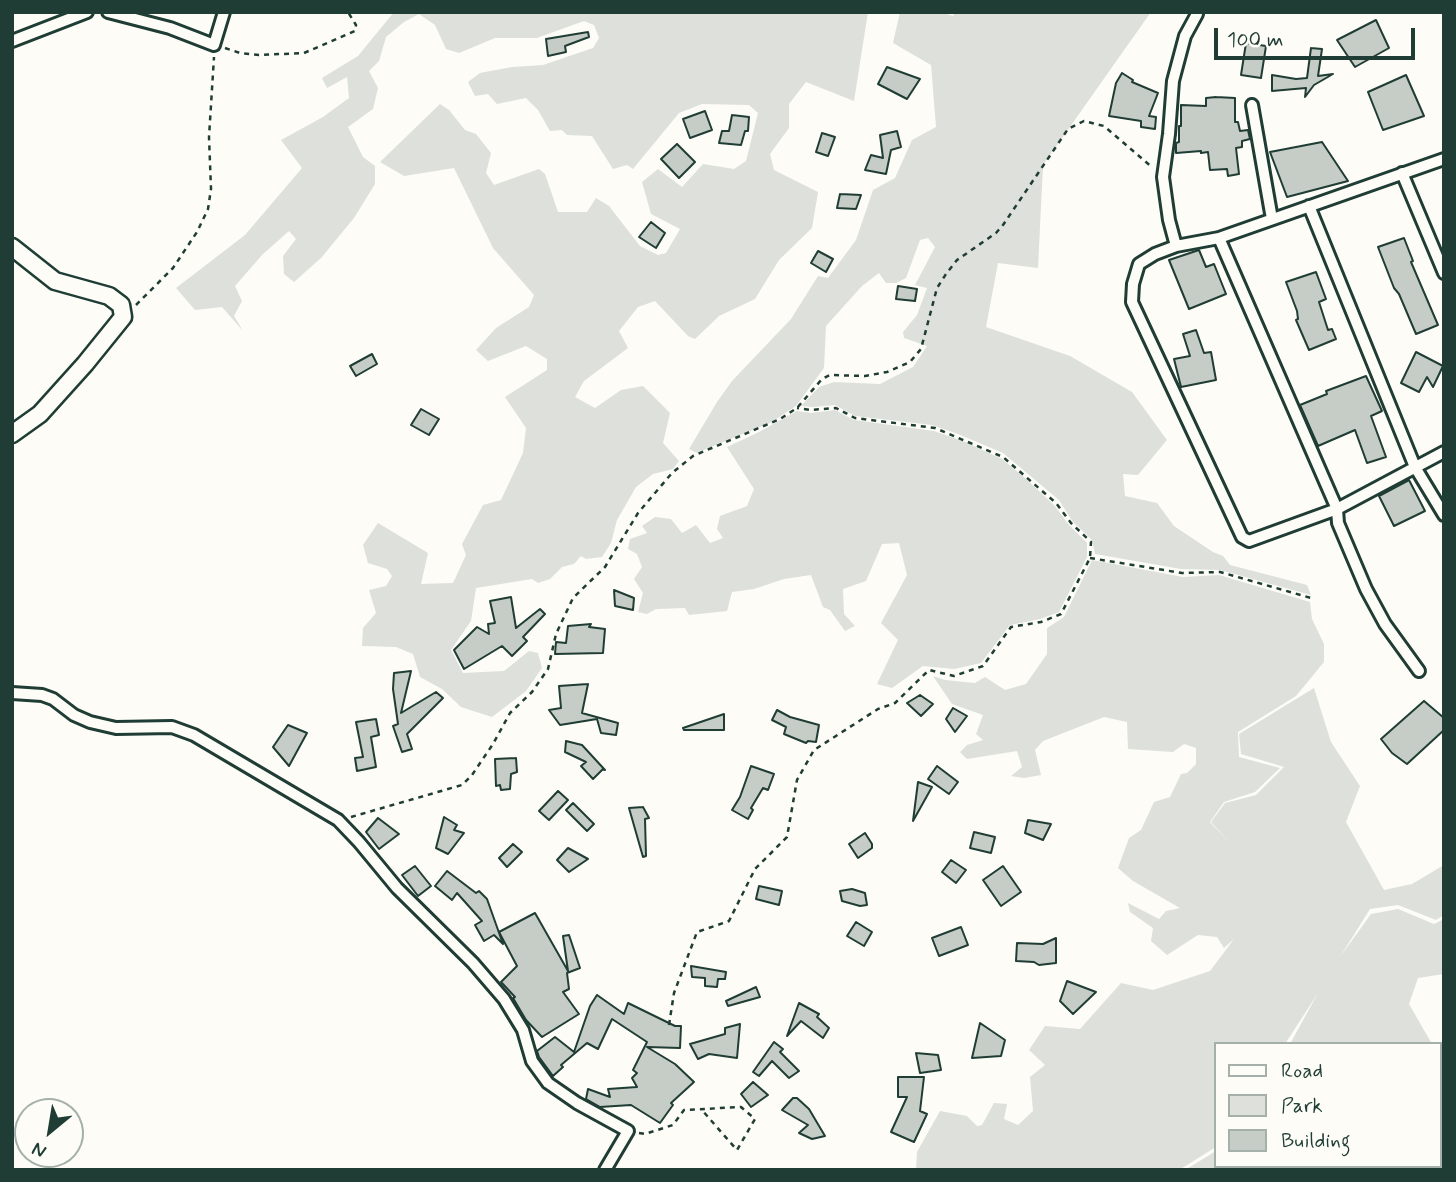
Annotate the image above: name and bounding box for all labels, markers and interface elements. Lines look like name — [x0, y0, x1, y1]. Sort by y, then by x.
scale bar — [1218, 14, 1419, 58]
text: 100 m — [1227, 26, 1283, 54]
legend — [1214, 1042, 1442, 1168]
text: Road — [1281, 1057, 1323, 1085]
text: Park — [1281, 1092, 1323, 1120]
north arrow — [14, 1098, 84, 1168]
text: Building — [1281, 1127, 1351, 1155]
text: N — [28, 1136, 51, 1164]

